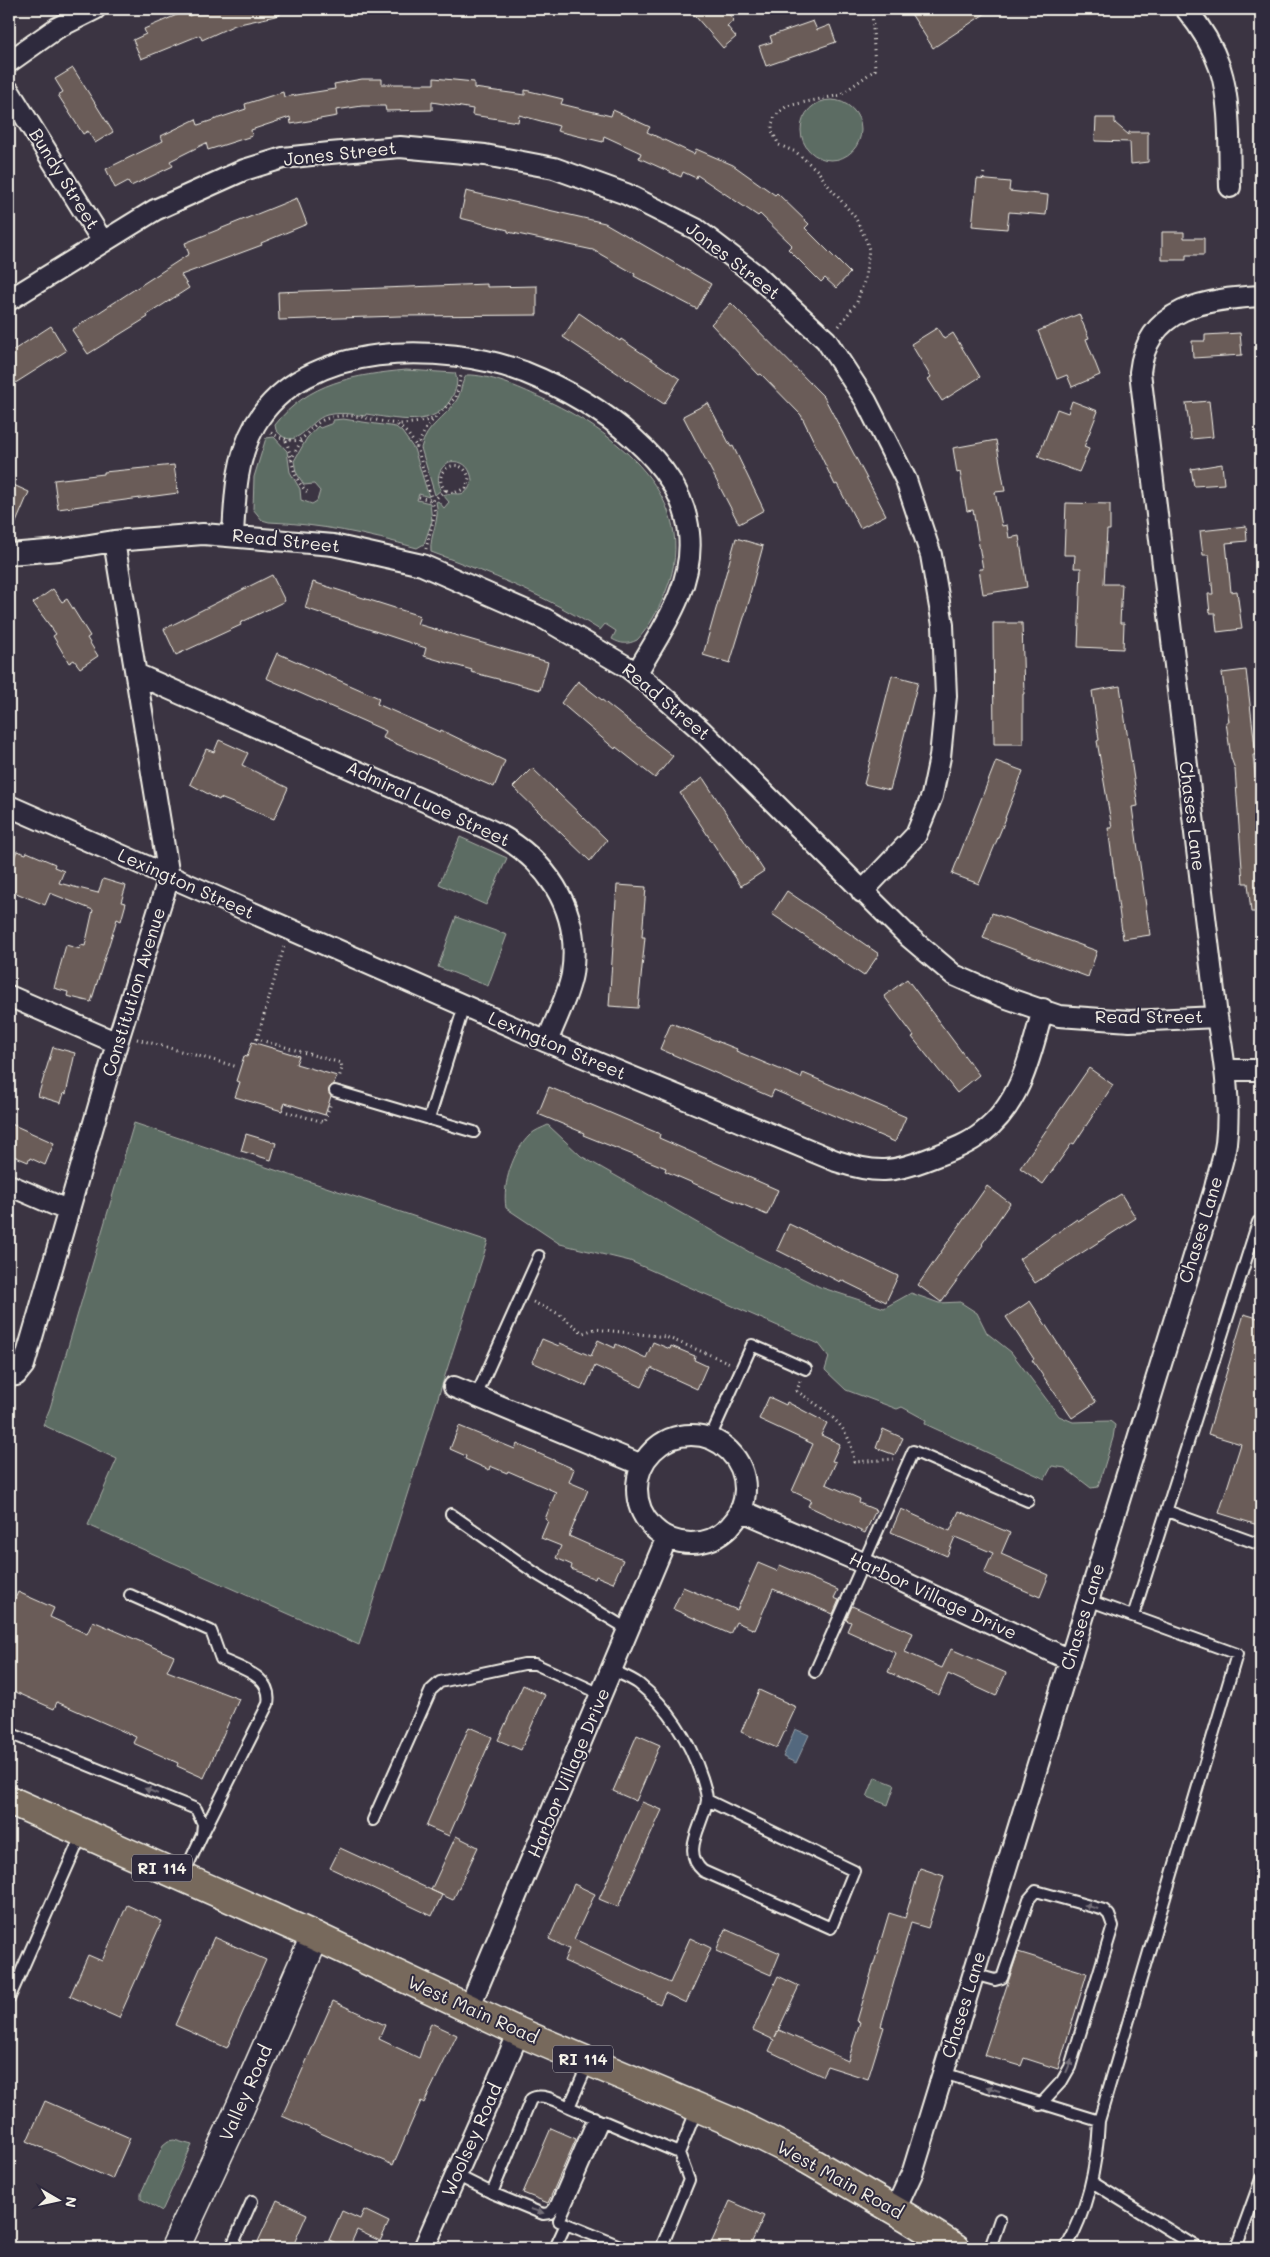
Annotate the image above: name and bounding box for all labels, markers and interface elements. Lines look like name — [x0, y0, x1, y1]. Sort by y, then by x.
street label: Bundy Street — [24, 123, 105, 234]
street label: Jones Street — [282, 135, 398, 171]
street label: Jones Street — [682, 216, 786, 305]
street label: Read Street — [231, 522, 341, 558]
street label: Read Street — [617, 657, 716, 745]
street label: Admiral Luce Street — [343, 755, 514, 852]
street label: Chases Lane — [1174, 760, 1212, 872]
street label: Lexington Street — [114, 842, 259, 924]
street label: Constitution Avenue — [96, 904, 170, 1079]
street label: Read Street — [1095, 1004, 1203, 1028]
street label: Lexington Street — [485, 1005, 630, 1085]
street label: Chases Lane — [1172, 1173, 1228, 1286]
street label: Harbor Village Drive — [846, 1546, 1021, 1644]
street label: Chases Lane — [1054, 1560, 1110, 1673]
street label: Harbor Village Drive — [521, 1684, 615, 1861]
one-way arrow — [143, 1787, 158, 1795]
road number: RI 114 — [132, 1855, 192, 1882]
one-way arrow — [1083, 1902, 1098, 1910]
street label: Chases Lane — [935, 1948, 991, 2061]
street label: West Main Road — [404, 1969, 543, 2049]
street label: Valley Road — [213, 2041, 277, 2145]
road number: RI 114 — [553, 2046, 613, 2072]
one-way arrow — [1065, 2058, 1073, 2073]
street label: Woolsey Road — [435, 2079, 507, 2200]
one-way arrow — [986, 2085, 1001, 2093]
street label: West Main Road — [773, 2134, 908, 2224]
north arrow — [32, 2174, 82, 2224]
text: N — [61, 2195, 82, 2209]
one-way arrow — [530, 2207, 545, 2215]

